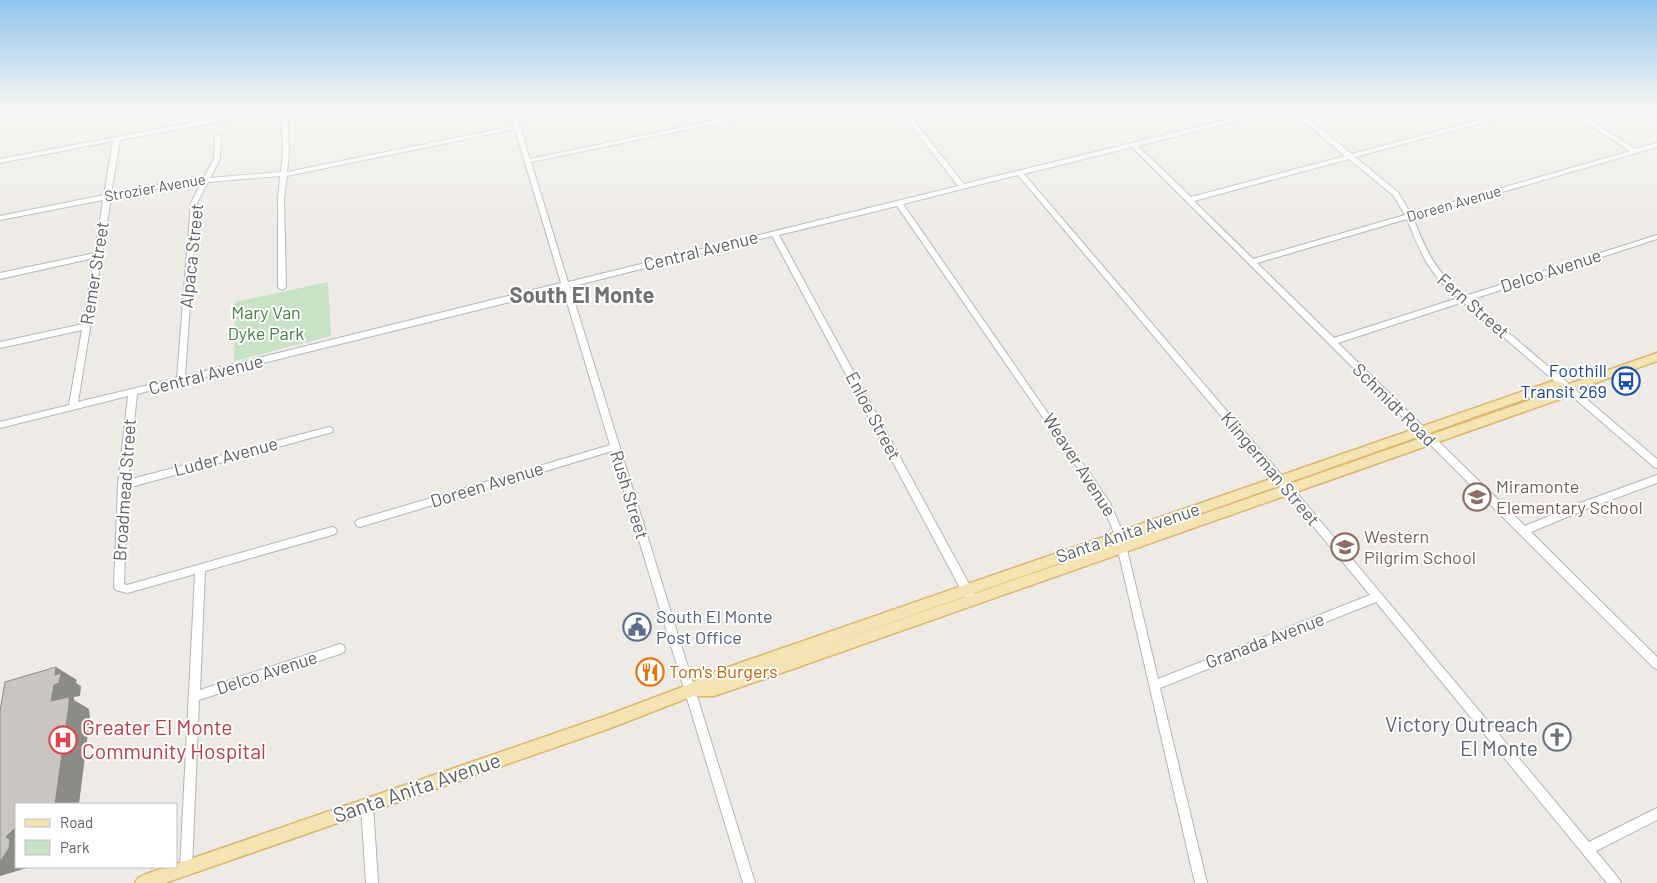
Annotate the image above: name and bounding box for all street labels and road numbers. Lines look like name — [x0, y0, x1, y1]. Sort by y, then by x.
street label: Strozier Avenue — [103, 169, 207, 205]
street label: Doreen Avenue — [1404, 181, 1503, 225]
street label: Alpaca Street — [175, 202, 207, 310]
street label: Remer Street — [75, 220, 113, 326]
street label: Central Avenue — [641, 225, 760, 275]
street label: Delco Avenue — [1497, 243, 1604, 297]
street label: Fern Street — [1433, 268, 1514, 342]
street label: Central Avenue — [146, 349, 265, 399]
street label: Schmidt Road — [1348, 358, 1441, 451]
street label: Enloe Street — [841, 368, 906, 463]
street label: Klingerman Street — [1217, 407, 1325, 530]
street label: Weaver Avenue — [1038, 409, 1121, 520]
street label: Broadmead Street — [108, 418, 140, 562]
street label: Luder Avenue — [171, 432, 280, 480]
street label: Rush Street — [606, 448, 654, 542]
street label: Doreen Avenue — [428, 456, 546, 512]
street label: Santa Anita Avenue — [1053, 497, 1202, 567]
street label: Granada Avenue — [1202, 607, 1327, 673]
street label: Delco Avenue — [213, 645, 320, 699]
street label: Santa Anita Avenue — [329, 746, 504, 827]

